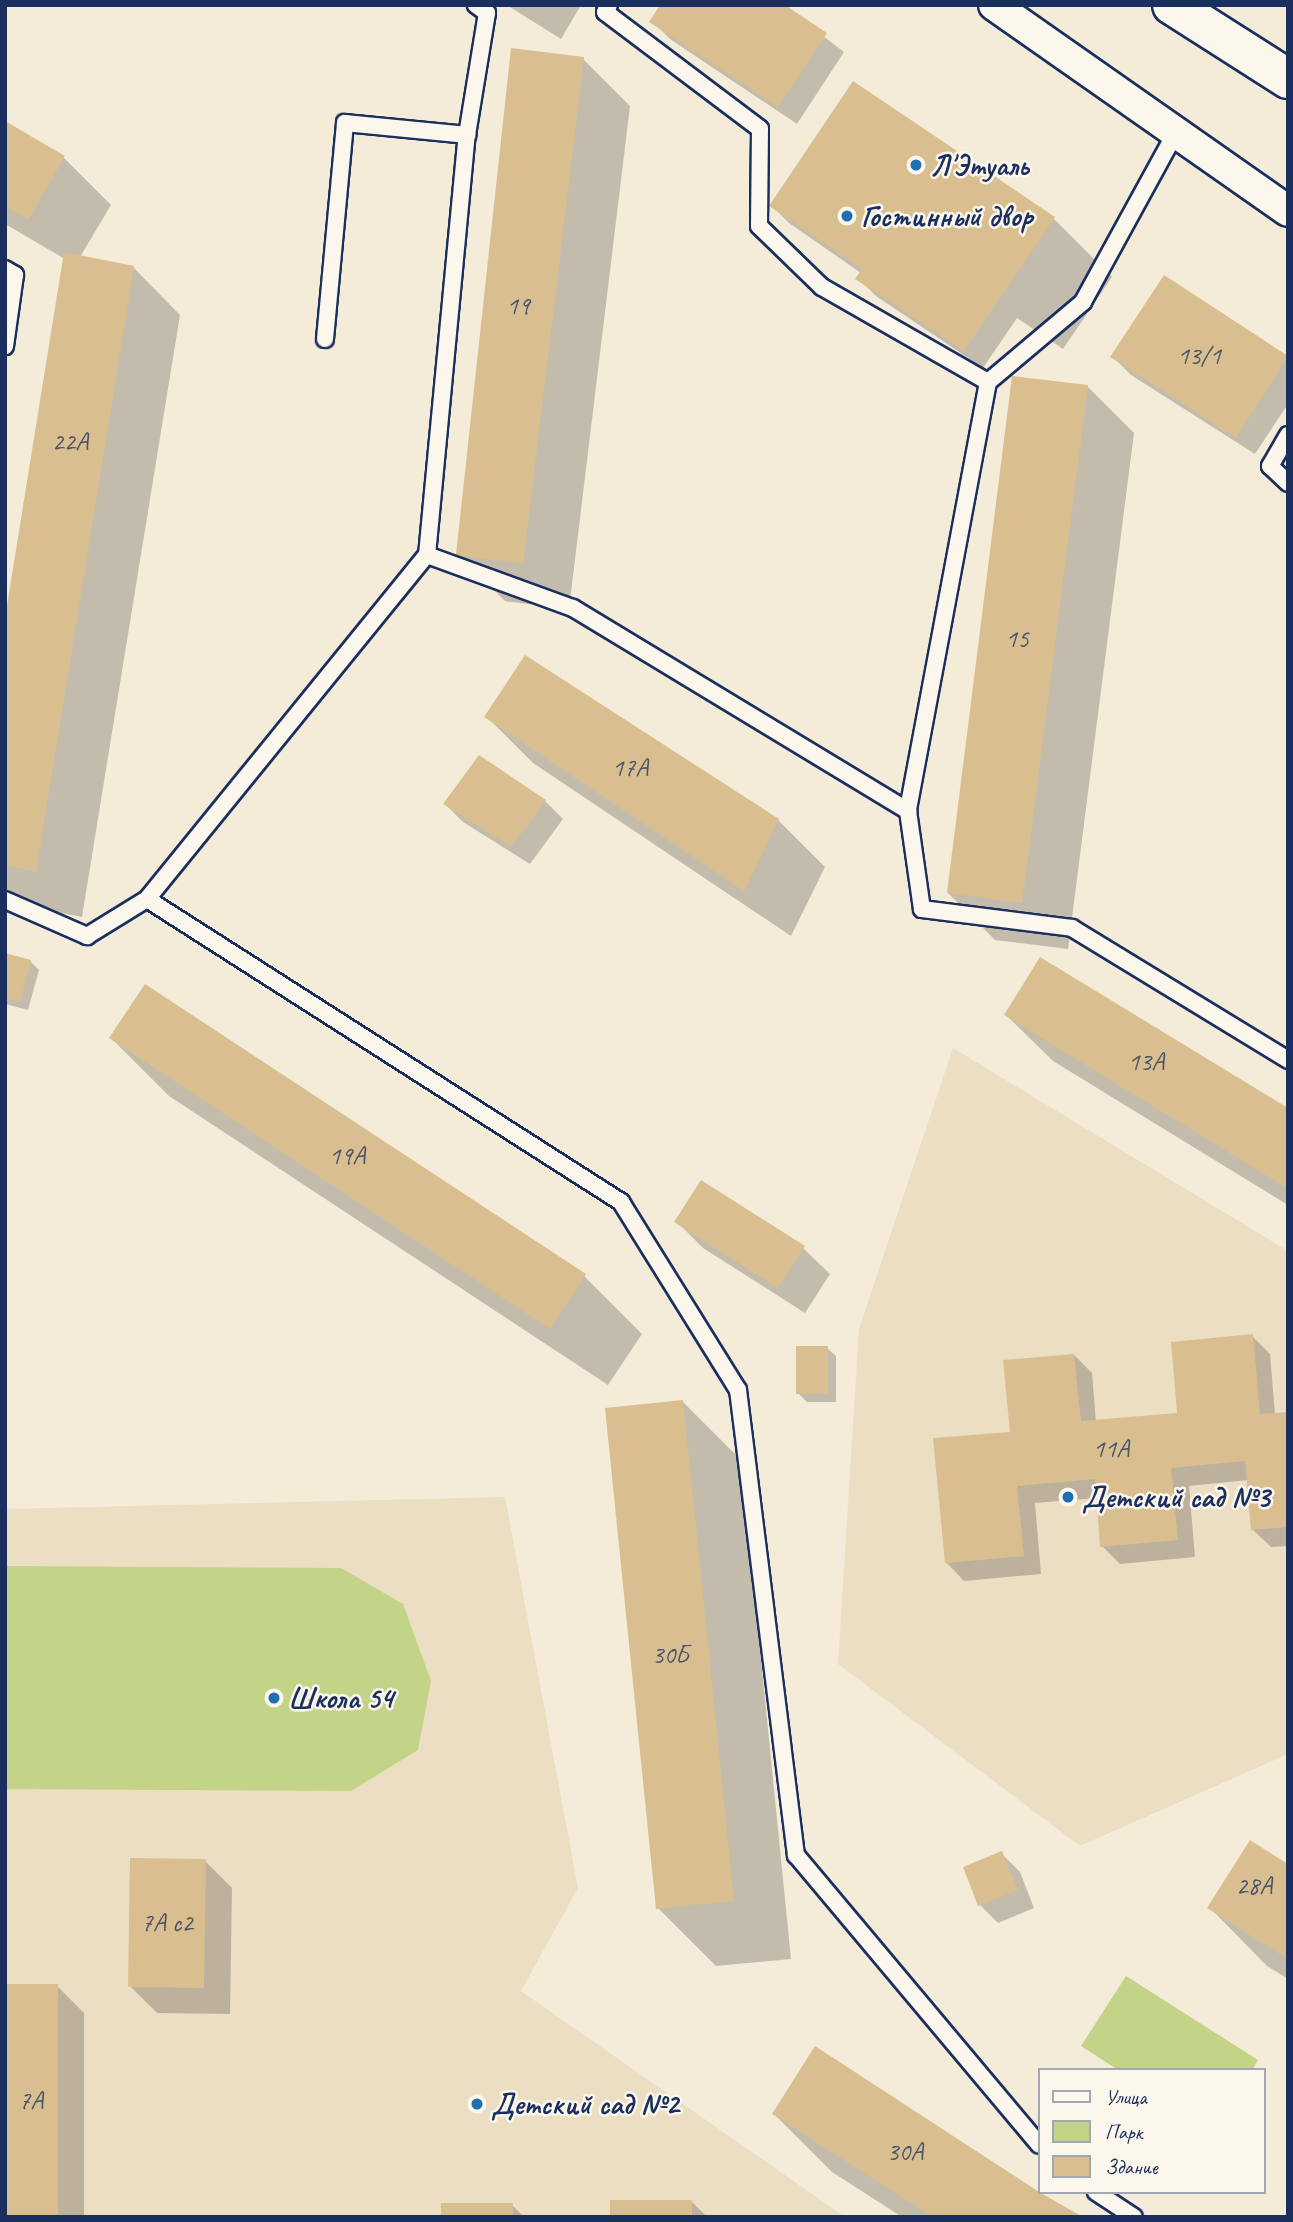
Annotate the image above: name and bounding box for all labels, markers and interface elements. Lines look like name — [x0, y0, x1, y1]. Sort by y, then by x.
place label: Л'Этуаль — [930, 147, 1029, 183]
marker: Л'Этуаль — [908, 157, 924, 173]
place label: Гостинный двор — [861, 198, 1033, 234]
marker: Гостинный двор — [839, 208, 855, 224]
house number: 19 — [506, 290, 530, 322]
house number: 13/1 — [1177, 340, 1221, 372]
house number: 22А — [52, 426, 88, 458]
house number: 15 — [1005, 623, 1029, 655]
house number: 17А — [612, 752, 648, 784]
house number: 13А — [1128, 1046, 1164, 1078]
house number: 19А — [329, 1140, 365, 1172]
house number: 11А — [1093, 1433, 1129, 1465]
place label: Детский сад №3 — [1082, 1479, 1270, 1515]
marker: Детский сад №3 — [1060, 1489, 1076, 1505]
house number: 30Б — [652, 1639, 688, 1671]
place label: Школа 54 — [288, 1680, 393, 1716]
marker: Школа 54 — [266, 1690, 282, 1706]
house number: 28А — [1236, 1870, 1272, 1902]
house number: 7А с2 — [141, 1907, 193, 1939]
legend — [1038, 2068, 1265, 2194]
text: Улица — [1105, 2084, 1147, 2110]
house number: 7А — [19, 2085, 43, 2117]
place label: Детский сад №2 — [491, 2086, 679, 2122]
marker: Детский сад №2 — [469, 2096, 485, 2112]
text: Парк — [1105, 2119, 1142, 2145]
house number: 30А — [887, 2136, 923, 2168]
text: Здание — [1105, 2154, 1158, 2180]

